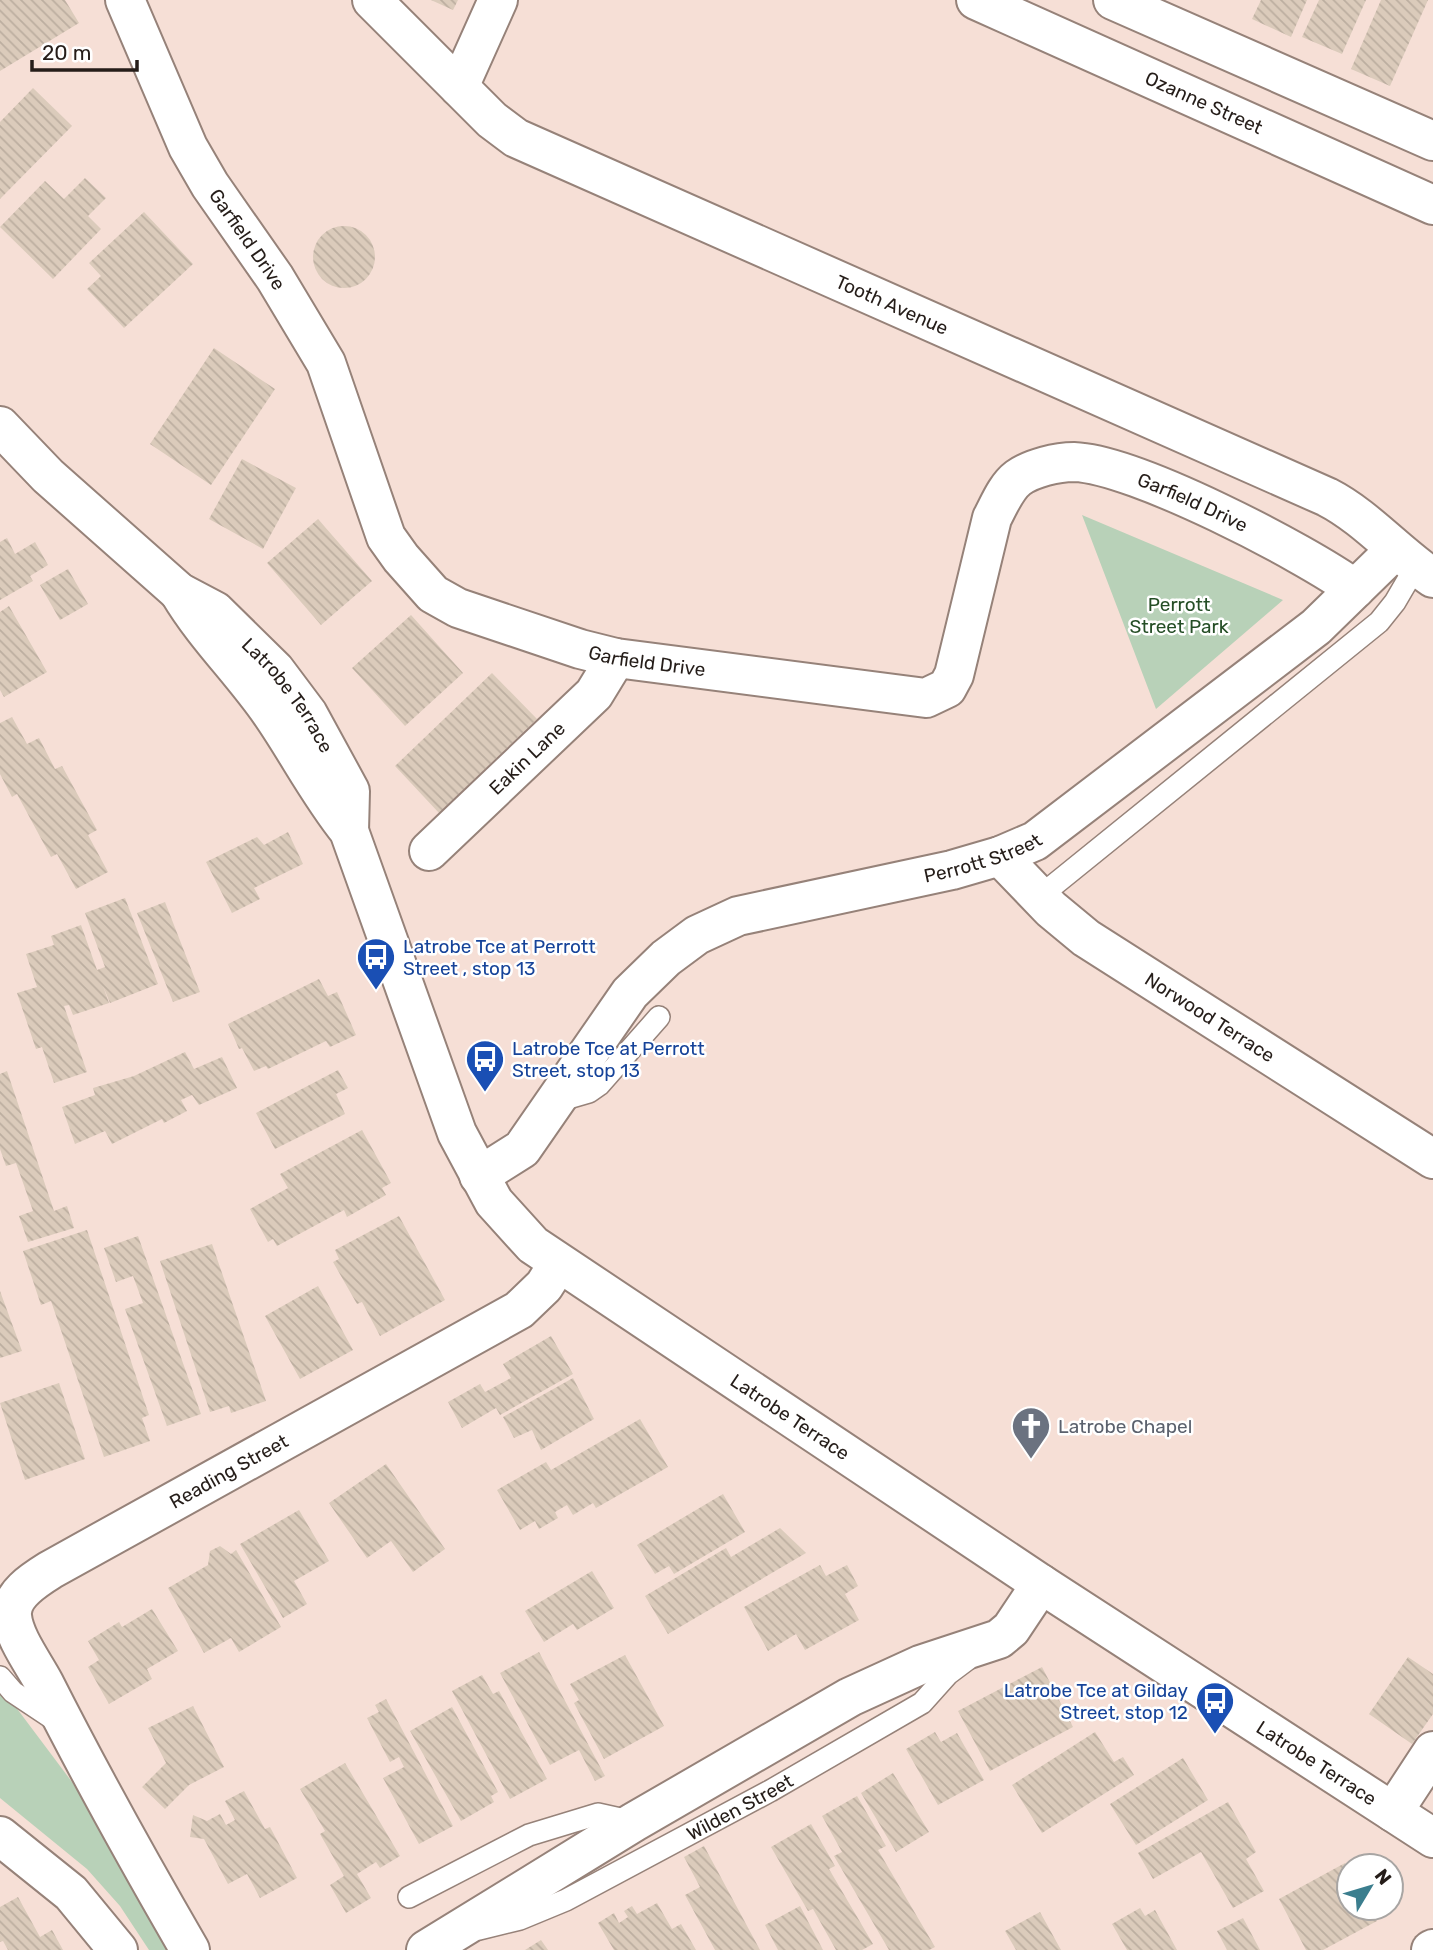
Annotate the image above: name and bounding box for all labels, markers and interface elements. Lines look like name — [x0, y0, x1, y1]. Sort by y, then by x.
scale bar — [32, 28, 136, 72]
text: 20 m — [42, 40, 91, 65]
street label: Ozanne Street — [1142, 66, 1267, 139]
street label: Garfield Drive — [204, 185, 290, 294]
street label: Tooth Avenue — [832, 270, 952, 340]
street label: Garfield Drive — [1134, 468, 1252, 537]
park label: Perrott Street Park — [1129, 593, 1229, 638]
street label: Latrobe Terrace — [237, 633, 338, 757]
street label: Garfield Drive — [586, 641, 707, 681]
street label: Eakin Lane — [484, 717, 570, 800]
street label: Perrott Street — [922, 828, 1047, 888]
place label: Latrobe Tce at Perrott Street , stop 13 — [403, 935, 596, 980]
bus stop icon: Latrobe Tce at Perrott Street , stop 13 — [355, 936, 397, 991]
street label: Norwood Terrace — [1141, 968, 1279, 1067]
place label: Latrobe Tce at Perrott Street, stop 13 — [512, 1037, 705, 1082]
bus stop icon: Latrobe Tce at Perrott Street, stop 13 — [464, 1038, 506, 1093]
street label: Latrobe Terrace — [726, 1369, 854, 1465]
church icon: Latrobe Chapel — [1010, 1405, 1052, 1460]
place label: Latrobe Chapel — [1058, 1415, 1192, 1438]
street label: Reading Street — [166, 1429, 293, 1514]
place label: Latrobe Tce at Gilday Street, stop 12 — [1004, 1679, 1188, 1724]
bus stop icon: Latrobe Tce at Gilday Street, stop 12 — [1194, 1680, 1236, 1735]
street label: Latrobe Terrace — [1252, 1716, 1381, 1810]
street label: Wilden Street — [683, 1769, 798, 1845]
north arrow — [1335, 1852, 1405, 1922]
text: N — [1370, 1864, 1396, 1889]

